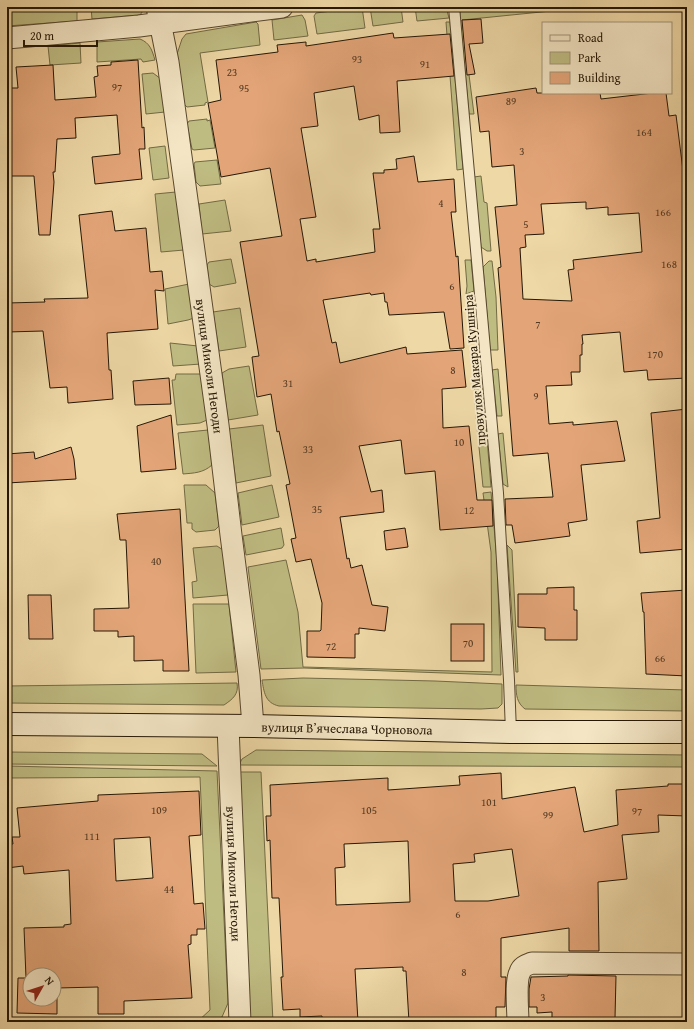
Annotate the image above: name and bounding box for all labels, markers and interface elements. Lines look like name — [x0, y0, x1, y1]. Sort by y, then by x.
scale bar — [24, 22, 97, 48]
legend — [542, 22, 672, 94]
text: 20 m — [30, 27, 54, 44]
text: Road — [578, 29, 604, 46]
text: Park — [578, 49, 602, 66]
house number: 93 — [352, 51, 362, 67]
house number: 91 — [420, 56, 430, 72]
house number: 23 — [227, 64, 237, 80]
text: Building — [578, 69, 621, 86]
house number: 97 — [112, 79, 122, 95]
house number: 95 — [239, 80, 249, 96]
house number: 89 — [506, 93, 516, 109]
house number: 164 — [636, 124, 652, 140]
house number: 3 — [519, 143, 525, 159]
house number: 4 — [438, 195, 444, 211]
house number: 166 — [655, 204, 671, 220]
house number: 5 — [523, 216, 529, 232]
house number: 168 — [661, 256, 677, 272]
house number: 6 — [449, 278, 455, 294]
street label: провулок Макара Кушніра — [458, 293, 491, 446]
street label: вулиця Миколи Негоди — [191, 298, 228, 435]
house number: 7 — [535, 316, 541, 332]
house number: 170 — [647, 346, 663, 362]
house number: 8 — [450, 362, 456, 378]
house number: 31 — [283, 375, 293, 391]
house number: 9 — [533, 388, 539, 404]
house number: 10 — [454, 434, 464, 450]
house number: 33 — [303, 441, 313, 457]
house number: 35 — [312, 501, 322, 517]
house number: 12 — [464, 502, 474, 518]
house number: 40 — [151, 553, 161, 569]
house number: 70 — [463, 635, 473, 651]
house number: 72 — [326, 638, 336, 654]
house number: 66 — [655, 650, 665, 666]
street label: вулиця Вʼячеслава Чорновола — [261, 718, 434, 740]
house number: 101 — [481, 794, 497, 810]
house number: 109 — [151, 802, 167, 818]
house number: 105 — [361, 802, 377, 818]
house number: 97 — [632, 803, 642, 819]
street label: вулиця Миколи Негоди — [221, 806, 246, 942]
house number: 99 — [543, 807, 553, 823]
house number: 111 — [84, 828, 100, 844]
house number: 44 — [164, 881, 174, 897]
house number: 6 — [455, 906, 461, 922]
house number: 8 — [461, 964, 467, 980]
north arrow — [22, 967, 62, 1007]
text: N — [41, 973, 59, 989]
house number: 3 — [540, 989, 546, 1005]

